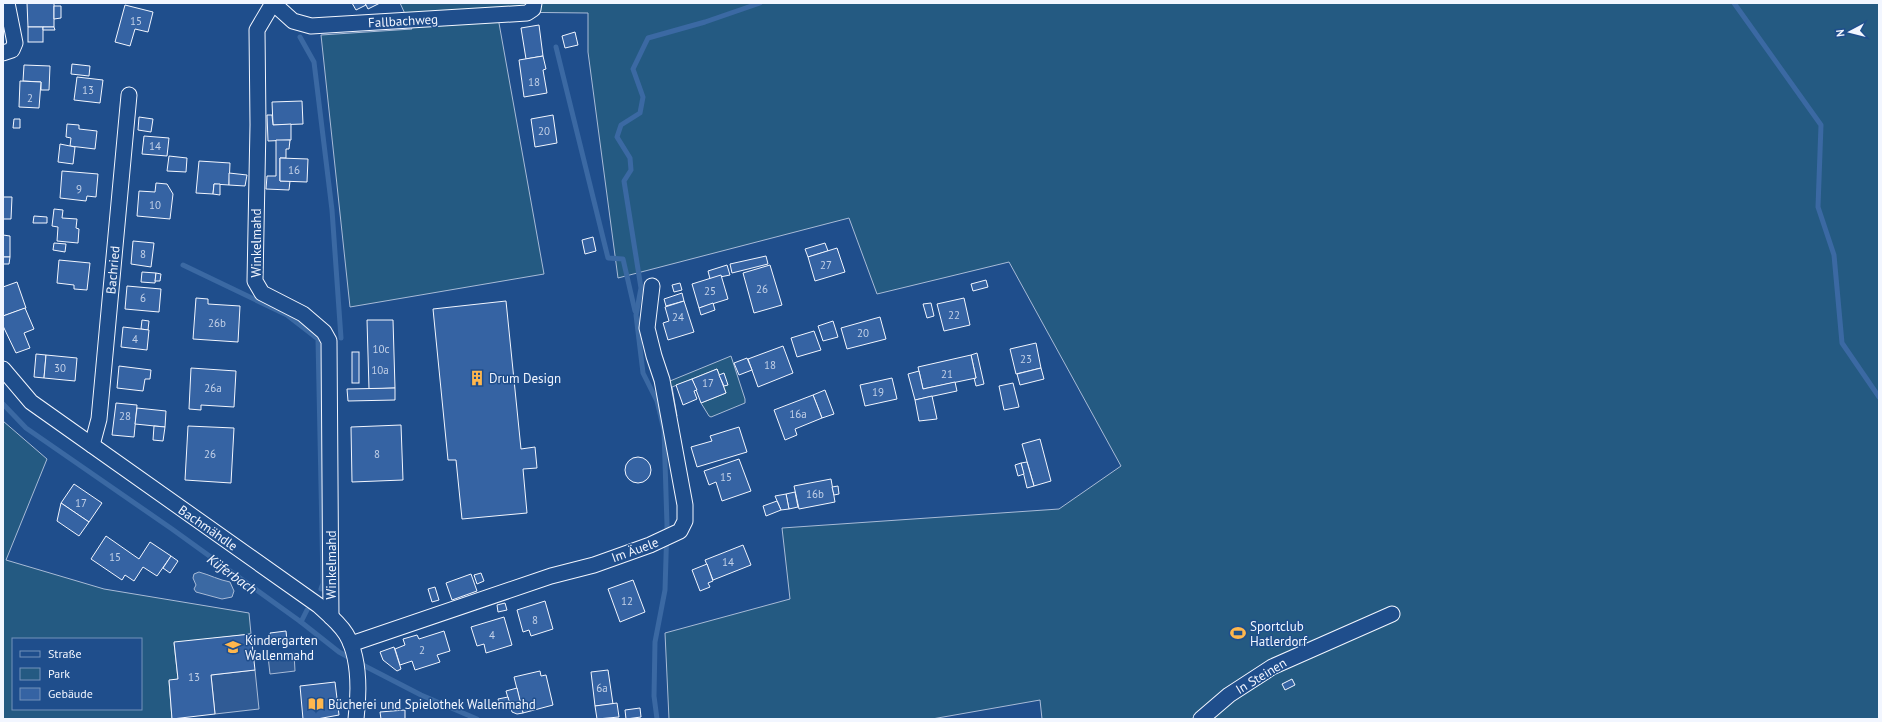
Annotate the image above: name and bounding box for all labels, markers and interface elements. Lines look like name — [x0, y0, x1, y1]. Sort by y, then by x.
street label: Fallbachweg — [368, 11, 438, 31]
north arrow — [1830, 12, 1870, 52]
house number: 15 — [130, 14, 142, 28]
text: N — [1833, 29, 1847, 38]
house number: 18 — [528, 75, 540, 89]
house number: 13 — [82, 83, 94, 97]
house number: 2 — [27, 91, 33, 105]
house number: 20 — [538, 124, 550, 138]
house number: 14 — [149, 139, 161, 153]
house number: 16 — [288, 163, 300, 177]
house number: 9 — [76, 182, 82, 196]
house number: 10 — [149, 198, 161, 212]
street label: Winkelmahd — [248, 209, 265, 277]
street label: Bachried — [102, 245, 124, 295]
house number: 8 — [140, 247, 146, 261]
house number: 27 — [820, 258, 832, 272]
house number: 26 — [756, 282, 768, 296]
house number: 25 — [704, 284, 716, 298]
house number: 6 — [140, 291, 146, 305]
house number: 22 — [948, 308, 960, 322]
house number: 24 — [672, 310, 684, 324]
house number: 26b — [208, 316, 226, 330]
house number: 20 — [857, 326, 869, 340]
house number: 4 — [132, 332, 138, 346]
house number: 10c — [373, 342, 390, 356]
house number: 23 — [1020, 352, 1032, 366]
house number: 18 — [764, 358, 776, 372]
house number: 30 — [54, 361, 66, 375]
house number: 10a — [371, 363, 389, 377]
house number: 21 — [941, 367, 953, 381]
building icon: Drum Design — [468, 369, 486, 387]
place label: Drum Design — [489, 370, 561, 387]
house number: 17 — [702, 376, 714, 390]
house number: 26a — [204, 381, 222, 395]
house number: 19 — [872, 385, 884, 399]
house number: 16a — [789, 407, 807, 421]
house number: 28 — [119, 409, 131, 423]
house number: 26 — [204, 447, 216, 461]
house number: 8 — [374, 447, 380, 461]
house number: 15 — [720, 470, 732, 484]
house number: 16b — [806, 487, 824, 501]
house number: 17 — [75, 496, 87, 510]
street label: Bachmähdle — [175, 501, 241, 555]
street label: Winkelmahd — [323, 531, 340, 599]
street label: Im Äuele — [609, 534, 661, 566]
house number: 15 — [109, 550, 121, 564]
water label: Küferbach — [204, 550, 260, 598]
house number: 14 — [722, 555, 734, 569]
house number: 12 — [621, 594, 633, 608]
house number: 8 — [532, 613, 538, 627]
place label: Sportclub Hatlerdorf — [1250, 618, 1308, 650]
sports icon: Sportclub Hatlerdorf — [1229, 624, 1247, 642]
house number: 4 — [489, 628, 495, 642]
place label: Kindergarten Wallenmahd — [245, 632, 318, 664]
legend — [12, 638, 142, 710]
school or university icon: Kindergarten Wallenmahd — [224, 638, 242, 656]
house number: 2 — [419, 643, 425, 657]
text: Straße — [48, 646, 82, 661]
street label: In Steinen — [1232, 654, 1290, 698]
text: Park — [48, 666, 70, 681]
house number: 13 — [188, 670, 200, 684]
house number: 6a — [596, 681, 608, 695]
text: Gebäude — [48, 686, 93, 701]
library icon: Bücherei und Spielothek Wallenmahd — [307, 695, 325, 713]
place label: Bücherei und Spielothek Wallenmahd — [328, 696, 536, 713]

